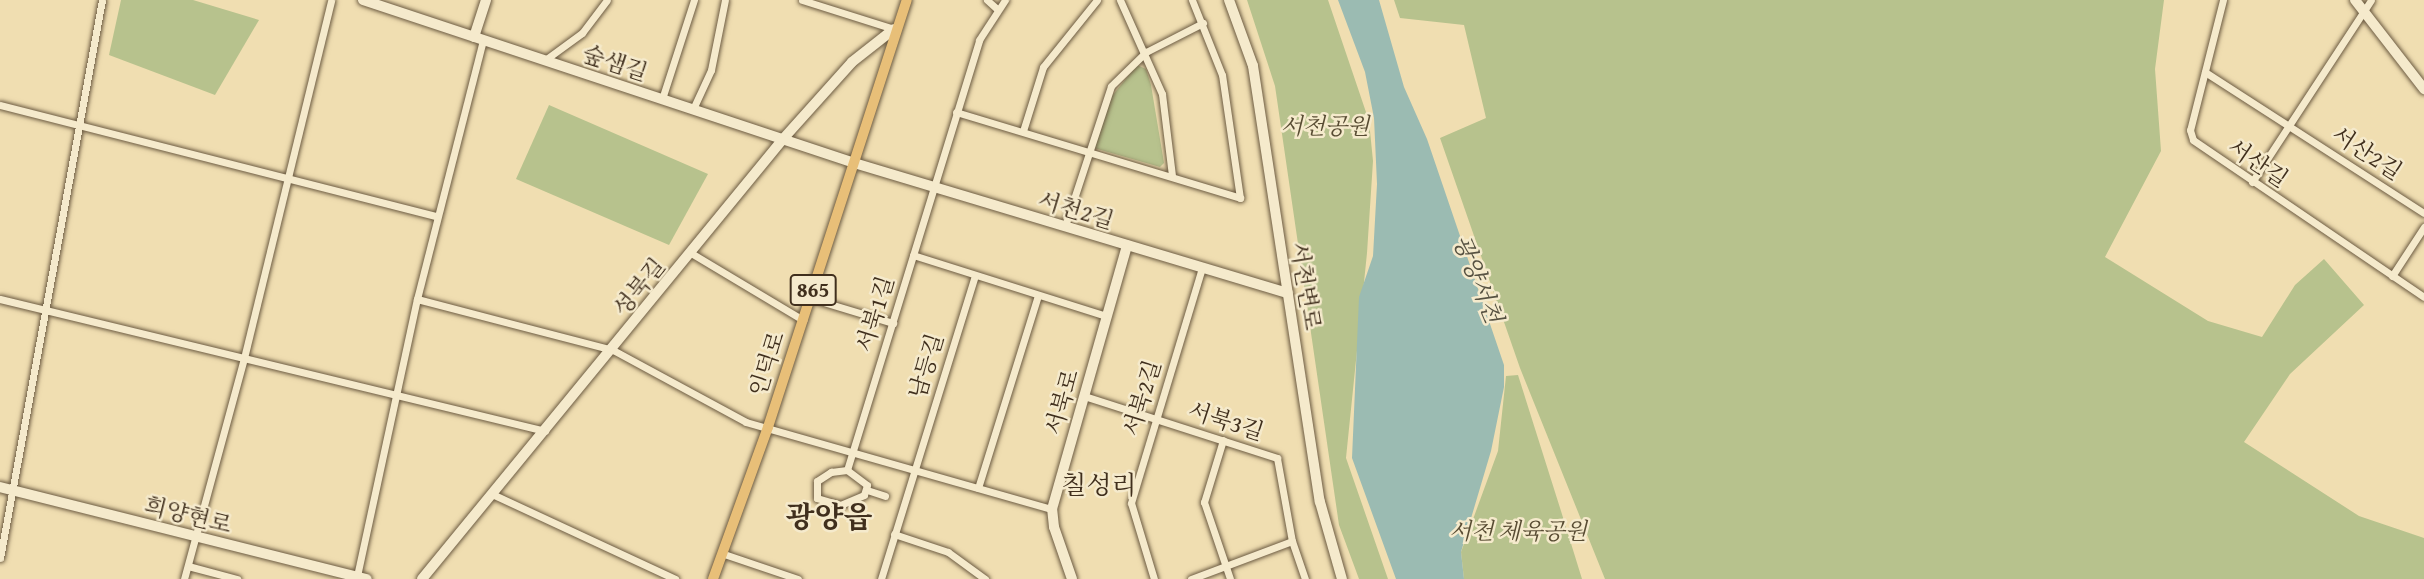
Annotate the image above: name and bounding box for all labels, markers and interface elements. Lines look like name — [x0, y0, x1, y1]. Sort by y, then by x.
street label: 숲샘길 — [579, 40, 651, 86]
park label: 서천공원 — [1281, 112, 1369, 140]
street label: 서산2길 — [2327, 120, 2407, 186]
street label: 서산길 — [2223, 133, 2293, 193]
street label: 서천2길 — [1035, 185, 1117, 235]
water label: 광양서천 — [1447, 231, 1509, 327]
street label: 서천변로 — [1285, 240, 1327, 332]
street label: 성북길 — [607, 252, 671, 322]
road number: 865 — [788, 272, 838, 308]
street label: 서북1길 — [850, 273, 900, 355]
street label: 인덕로 — [744, 328, 790, 400]
street label: 남등길 — [903, 330, 949, 402]
street label: 서북2길 — [1117, 357, 1167, 439]
street label: 서북로 — [1040, 366, 1084, 438]
street label: 서북3길 — [1185, 396, 1267, 446]
district label: 칠성리 — [1061, 469, 1137, 501]
street label: 희양현로 — [142, 491, 234, 539]
district label: 광양읍 — [786, 498, 872, 534]
park label: 서천 체육공원 — [1449, 517, 1587, 545]

